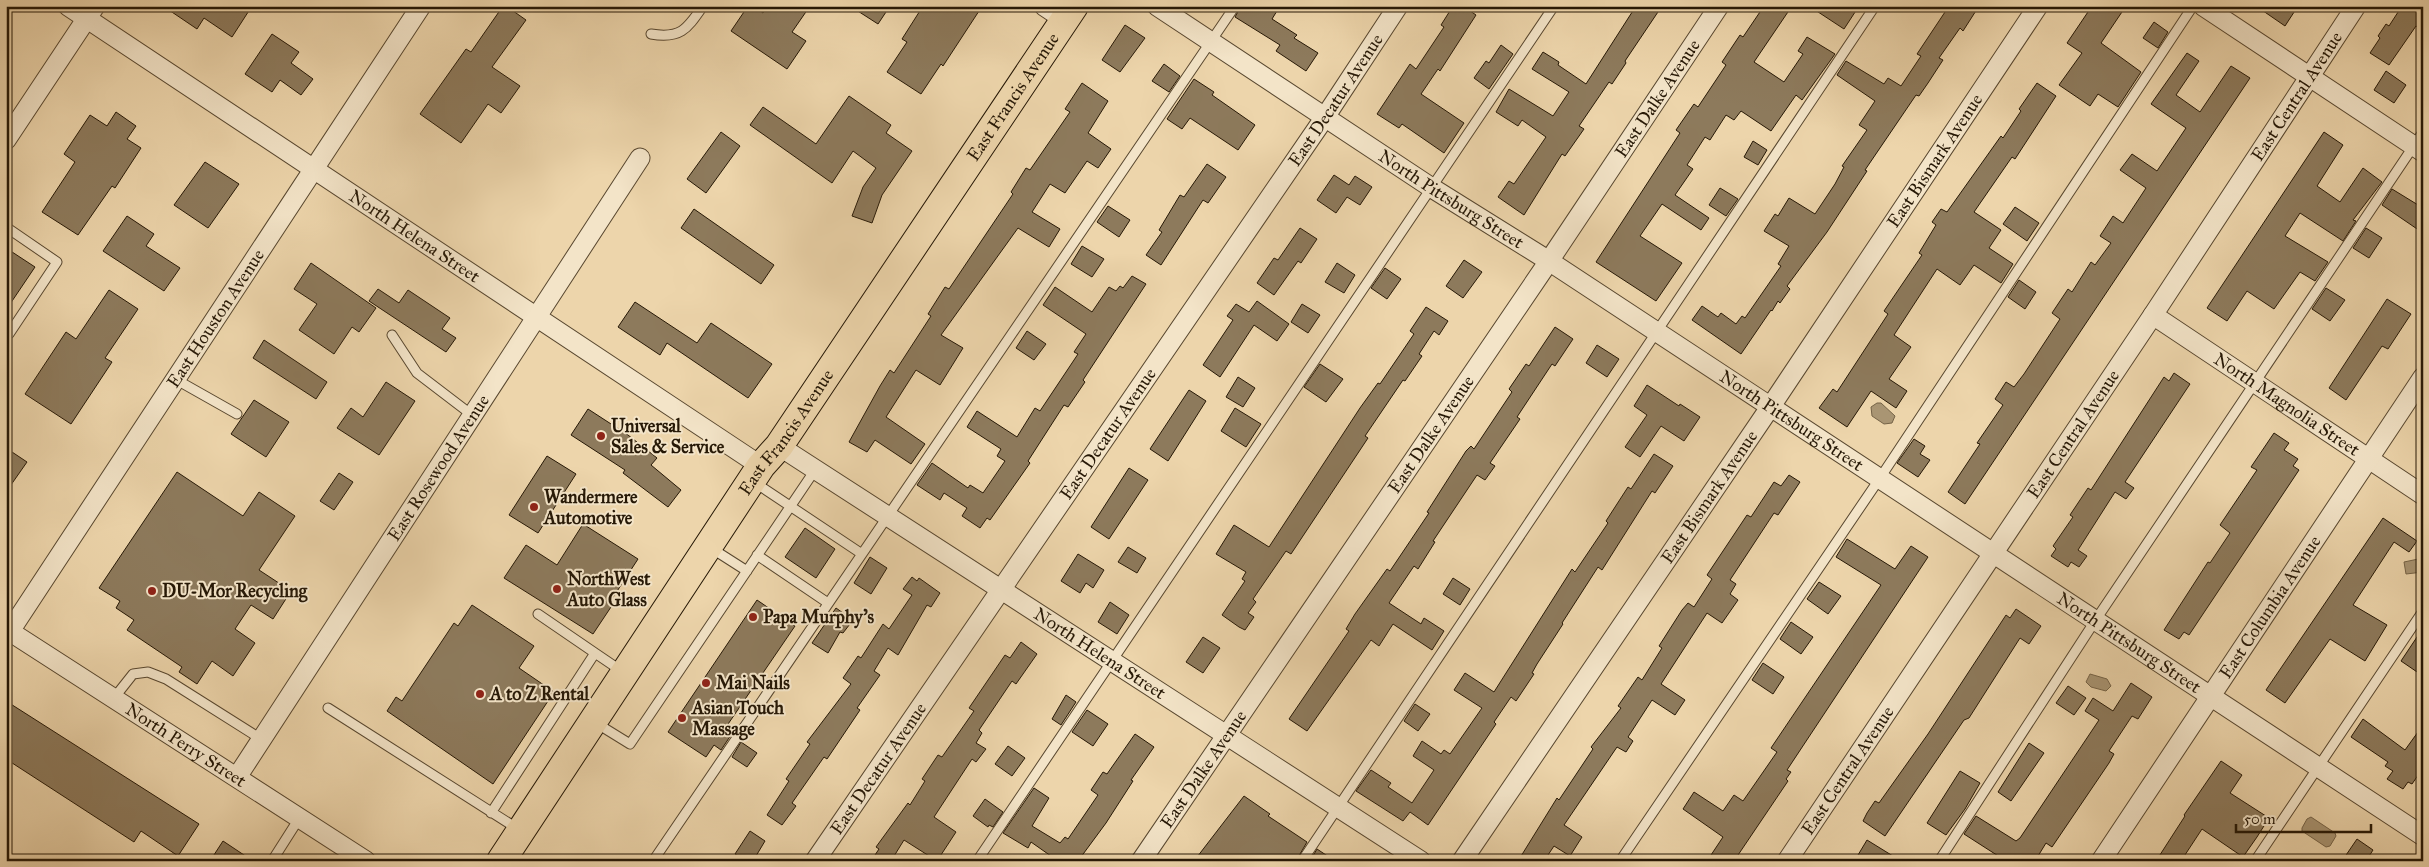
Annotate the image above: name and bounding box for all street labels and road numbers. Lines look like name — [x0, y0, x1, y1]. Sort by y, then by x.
street label: East Central Avenue — [2246, 27, 2347, 165]
street label: East Francis Avenue — [962, 29, 1064, 165]
street label: East Decatur Avenue — [1283, 30, 1388, 171]
street label: East Dalke Avenue — [1610, 35, 1705, 162]
street label: East Bismark Avenue — [1882, 89, 1987, 232]
street label: North Pittsburg Street — [1375, 145, 1528, 254]
street label: North Helena Street — [345, 185, 485, 288]
street label: East Houston Avenue — [162, 245, 269, 392]
street label: North Magnolia Street — [2210, 348, 2365, 461]
street label: East Decatur Avenue — [1055, 364, 1161, 504]
street label: East Francis Avenue — [734, 365, 838, 499]
street label: North Pittsburg Street — [1715, 365, 1868, 476]
street label: East Central Avenue — [2022, 365, 2124, 503]
street label: East Dalke Avenue — [1383, 371, 1479, 497]
street label: East Rosewood Avenue — [383, 390, 494, 545]
street label: East Bismark Avenue — [1656, 426, 1762, 568]
street label: East Columbia Avenue — [2214, 531, 2325, 683]
street label: North Pittsburg Street — [2053, 587, 2206, 698]
street label: North Helena Street — [1030, 603, 1170, 704]
street label: North Perry Street — [121, 698, 251, 792]
street label: East Decatur Avenue — [825, 698, 931, 839]
street label: East Central Avenue — [1797, 702, 1899, 839]
street label: East Dalke Avenue — [1156, 706, 1251, 832]

